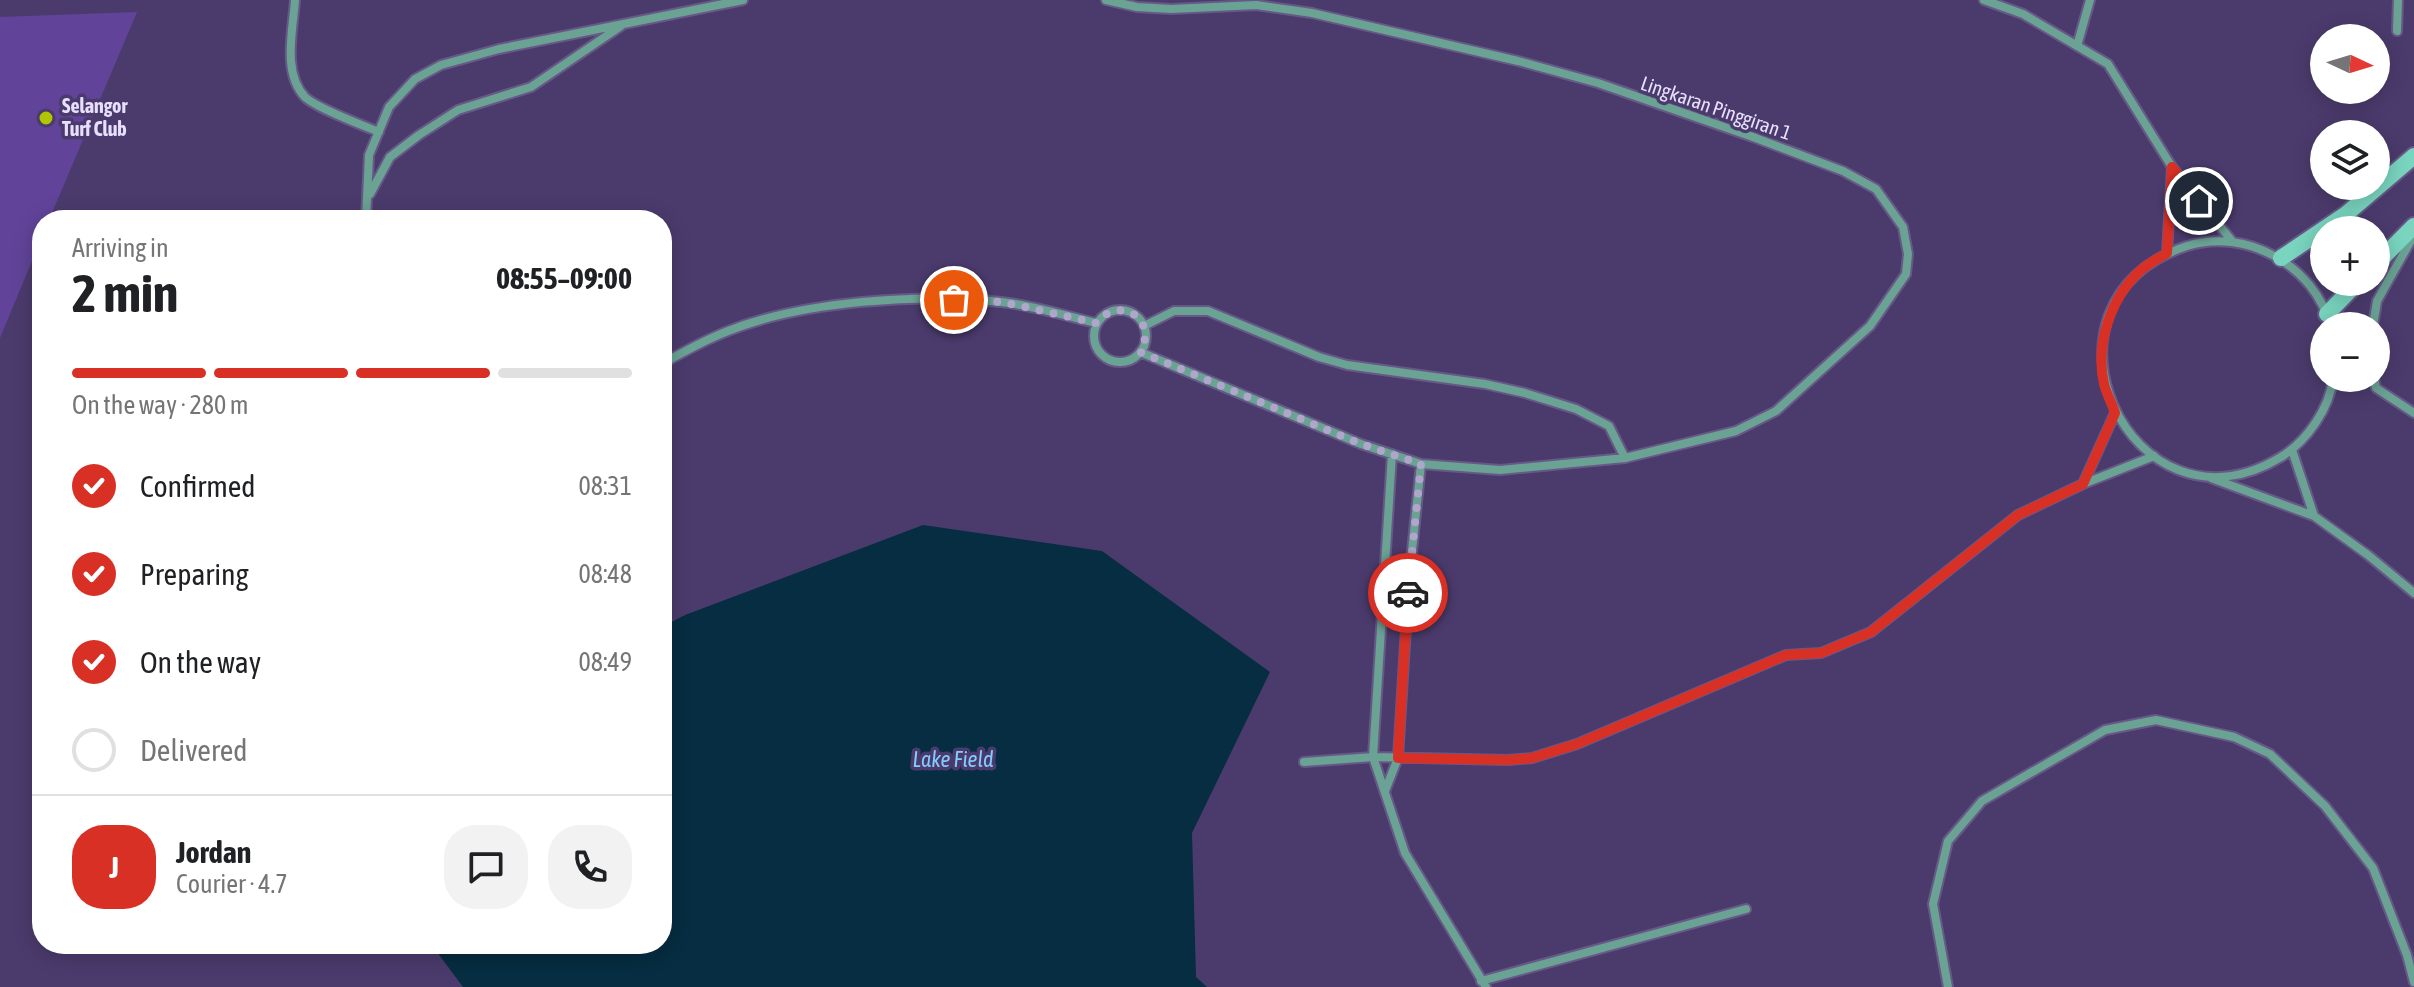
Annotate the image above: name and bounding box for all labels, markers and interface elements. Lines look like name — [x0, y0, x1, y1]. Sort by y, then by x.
north arrow — [2310, 24, 2390, 104]
map controls — [2310, 24, 2390, 392]
street label: Lingkaran Pinggiran 1 — [1638, 71, 1794, 144]
place label: Selangor Turf Club — [62, 94, 128, 140]
marker: Selangor Turf Club — [37, 109, 55, 127]
button: layers — [2310, 120, 2390, 200]
pin — [2165, 167, 2233, 235]
icon: home — [2177, 179, 2221, 223]
button: + — [2310, 216, 2390, 296]
text: Arriving in — [72, 233, 169, 263]
text: 08:55–09:00 — [496, 261, 632, 295]
text: 2 min — [72, 263, 178, 323]
pin — [920, 266, 988, 334]
icon: bag — [932, 278, 976, 322]
button: − — [2310, 312, 2390, 392]
text: On the way · 280 m — [72, 390, 249, 420]
icon: check — [72, 464, 116, 508]
text: Confirmed — [140, 469, 255, 503]
text: 08:31 — [578, 471, 632, 501]
icon: check — [72, 552, 116, 596]
courier — [1368, 553, 1448, 633]
text: Preparing — [140, 557, 249, 591]
text: 08:48 — [578, 559, 632, 589]
icon: car — [1386, 571, 1430, 615]
icon: check — [72, 640, 116, 684]
text: On the way — [140, 645, 261, 679]
text: 08:49 — [578, 647, 632, 677]
text: Delivered — [140, 733, 248, 767]
water label: Lake Field — [913, 746, 993, 772]
button: chat — [444, 825, 528, 909]
button: phone — [548, 825, 632, 909]
text: Jordan — [176, 835, 251, 869]
text: J — [109, 850, 119, 884]
text: Courier · 4.7 — [176, 869, 287, 899]

